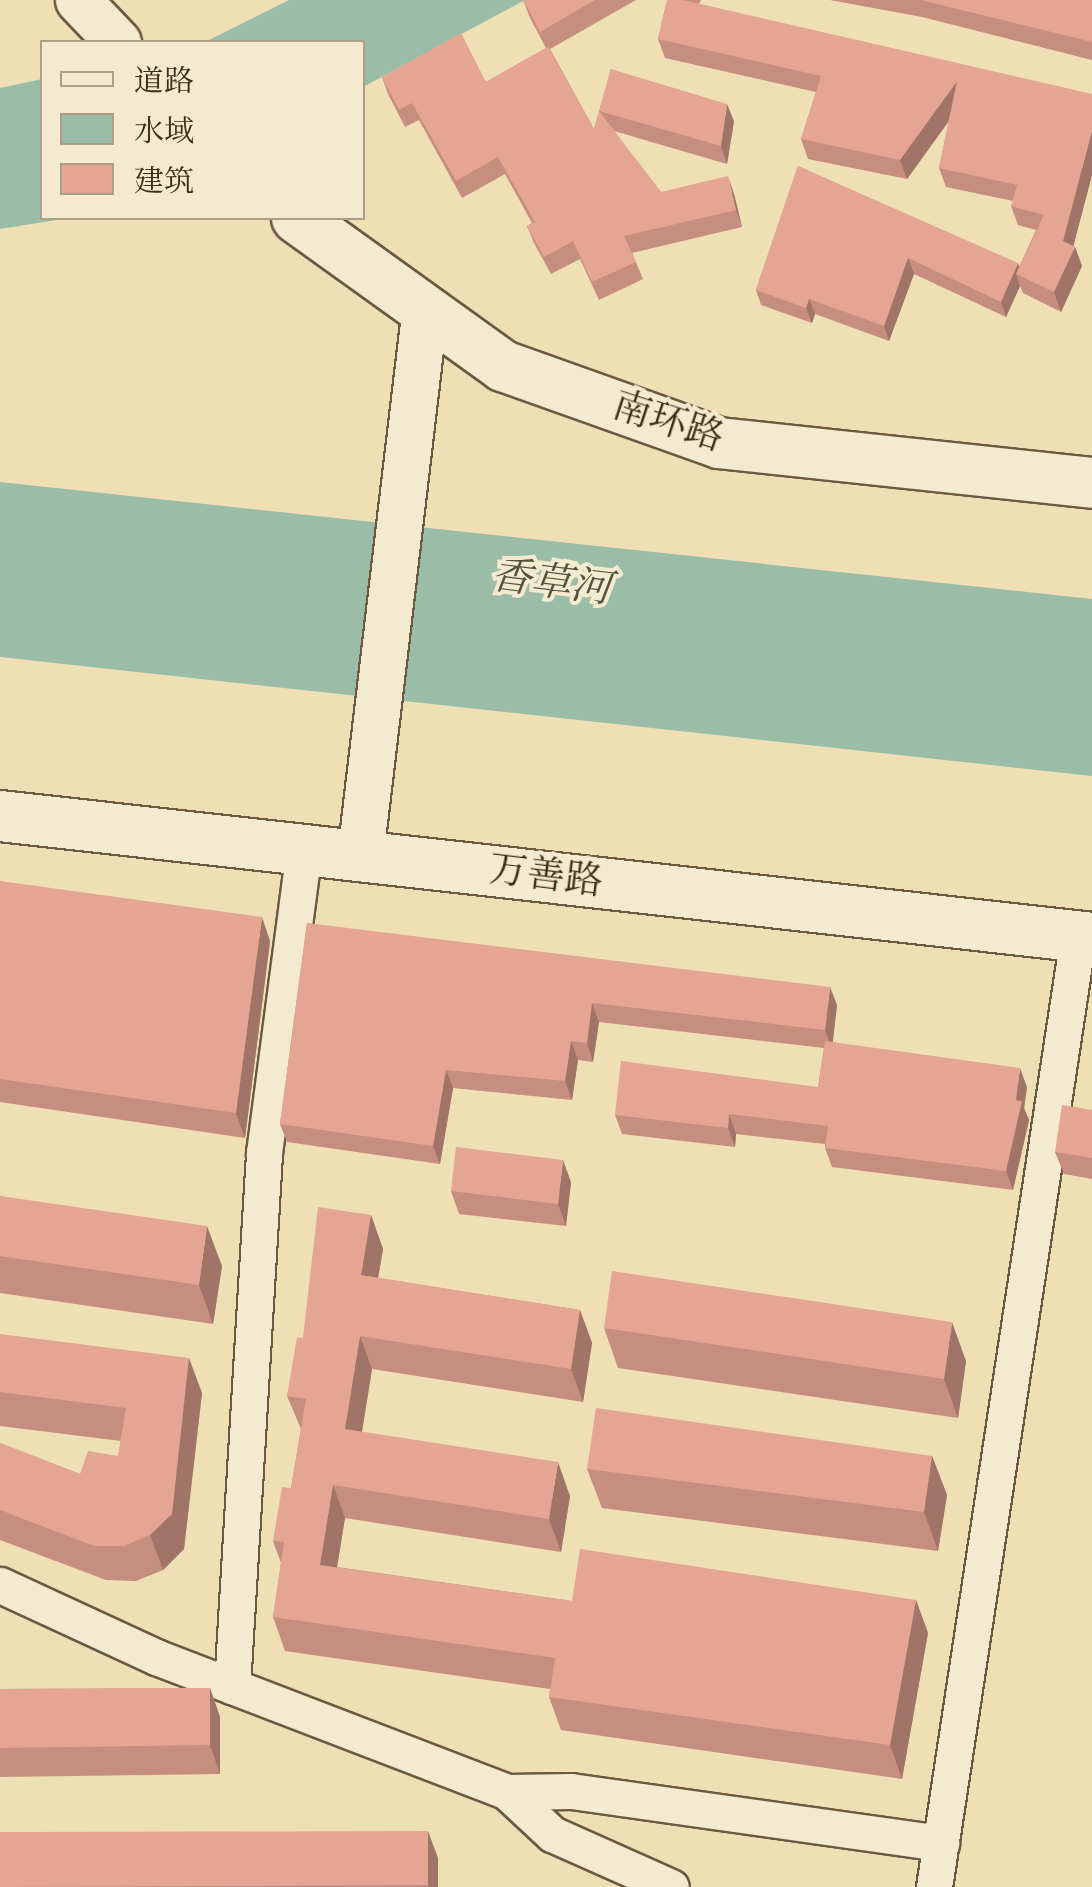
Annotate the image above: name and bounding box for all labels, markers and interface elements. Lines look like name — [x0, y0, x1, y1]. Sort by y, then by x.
legend — [40, 40, 365, 220]
text: 道路 — [134, 61, 194, 102]
text: 水域 — [134, 111, 194, 152]
text: 建筑 — [134, 161, 194, 202]
street label: 南环路 — [607, 383, 729, 461]
water label: 香草河 — [489, 552, 613, 614]
street label: 万善路 — [487, 846, 605, 906]

